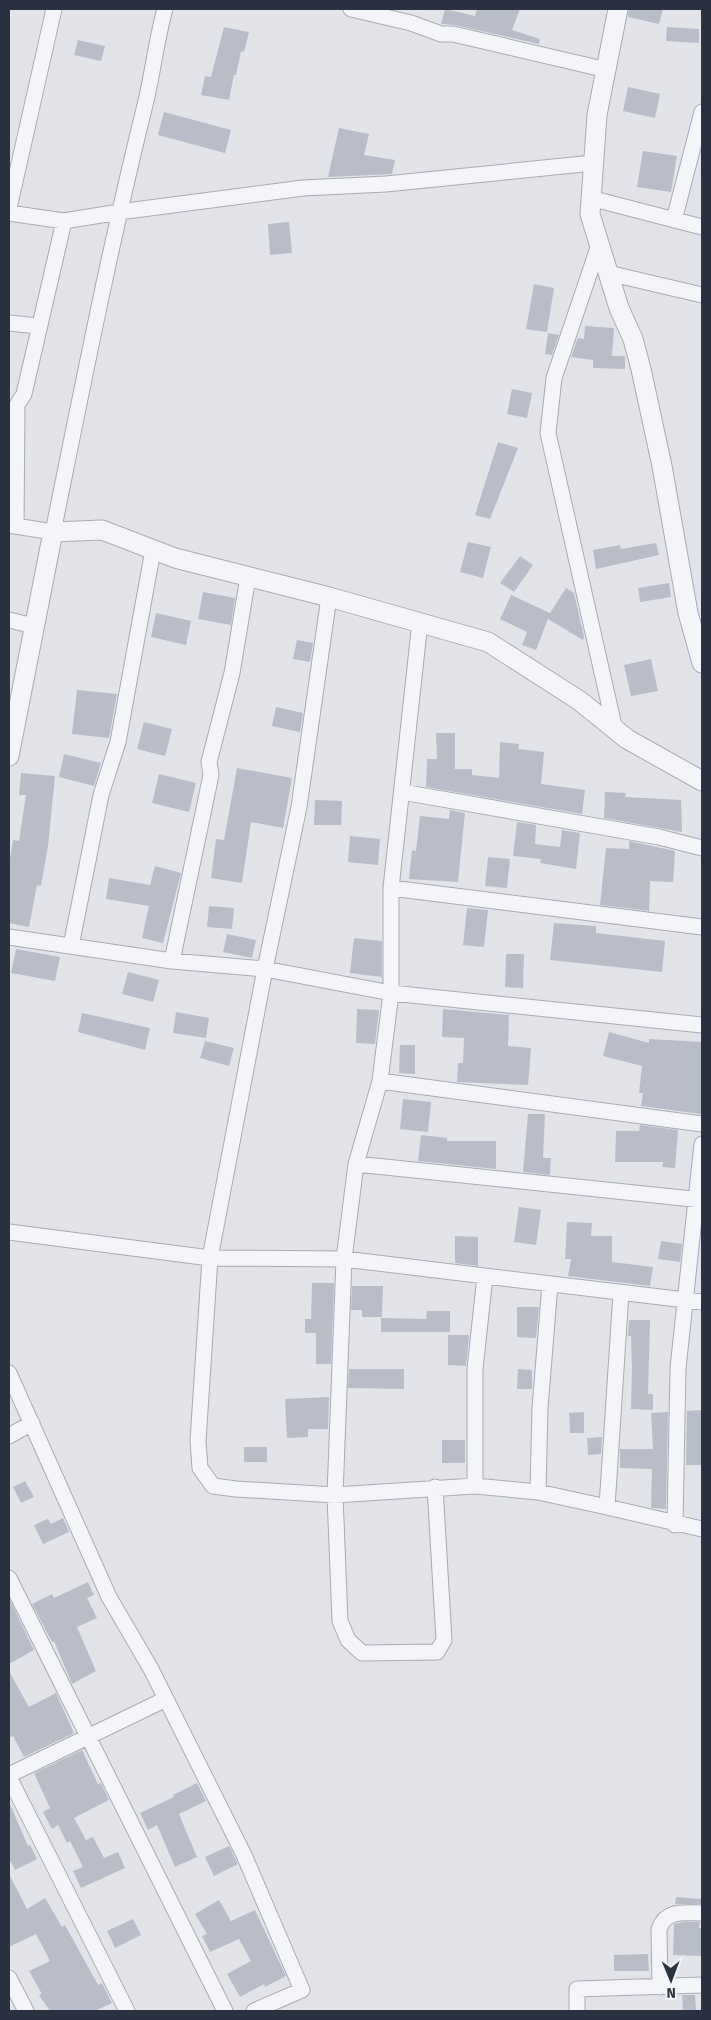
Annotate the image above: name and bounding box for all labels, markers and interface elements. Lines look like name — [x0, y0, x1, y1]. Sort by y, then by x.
north arrow — [646, 1955, 696, 2005]
text: N — [666, 1984, 676, 2001]

